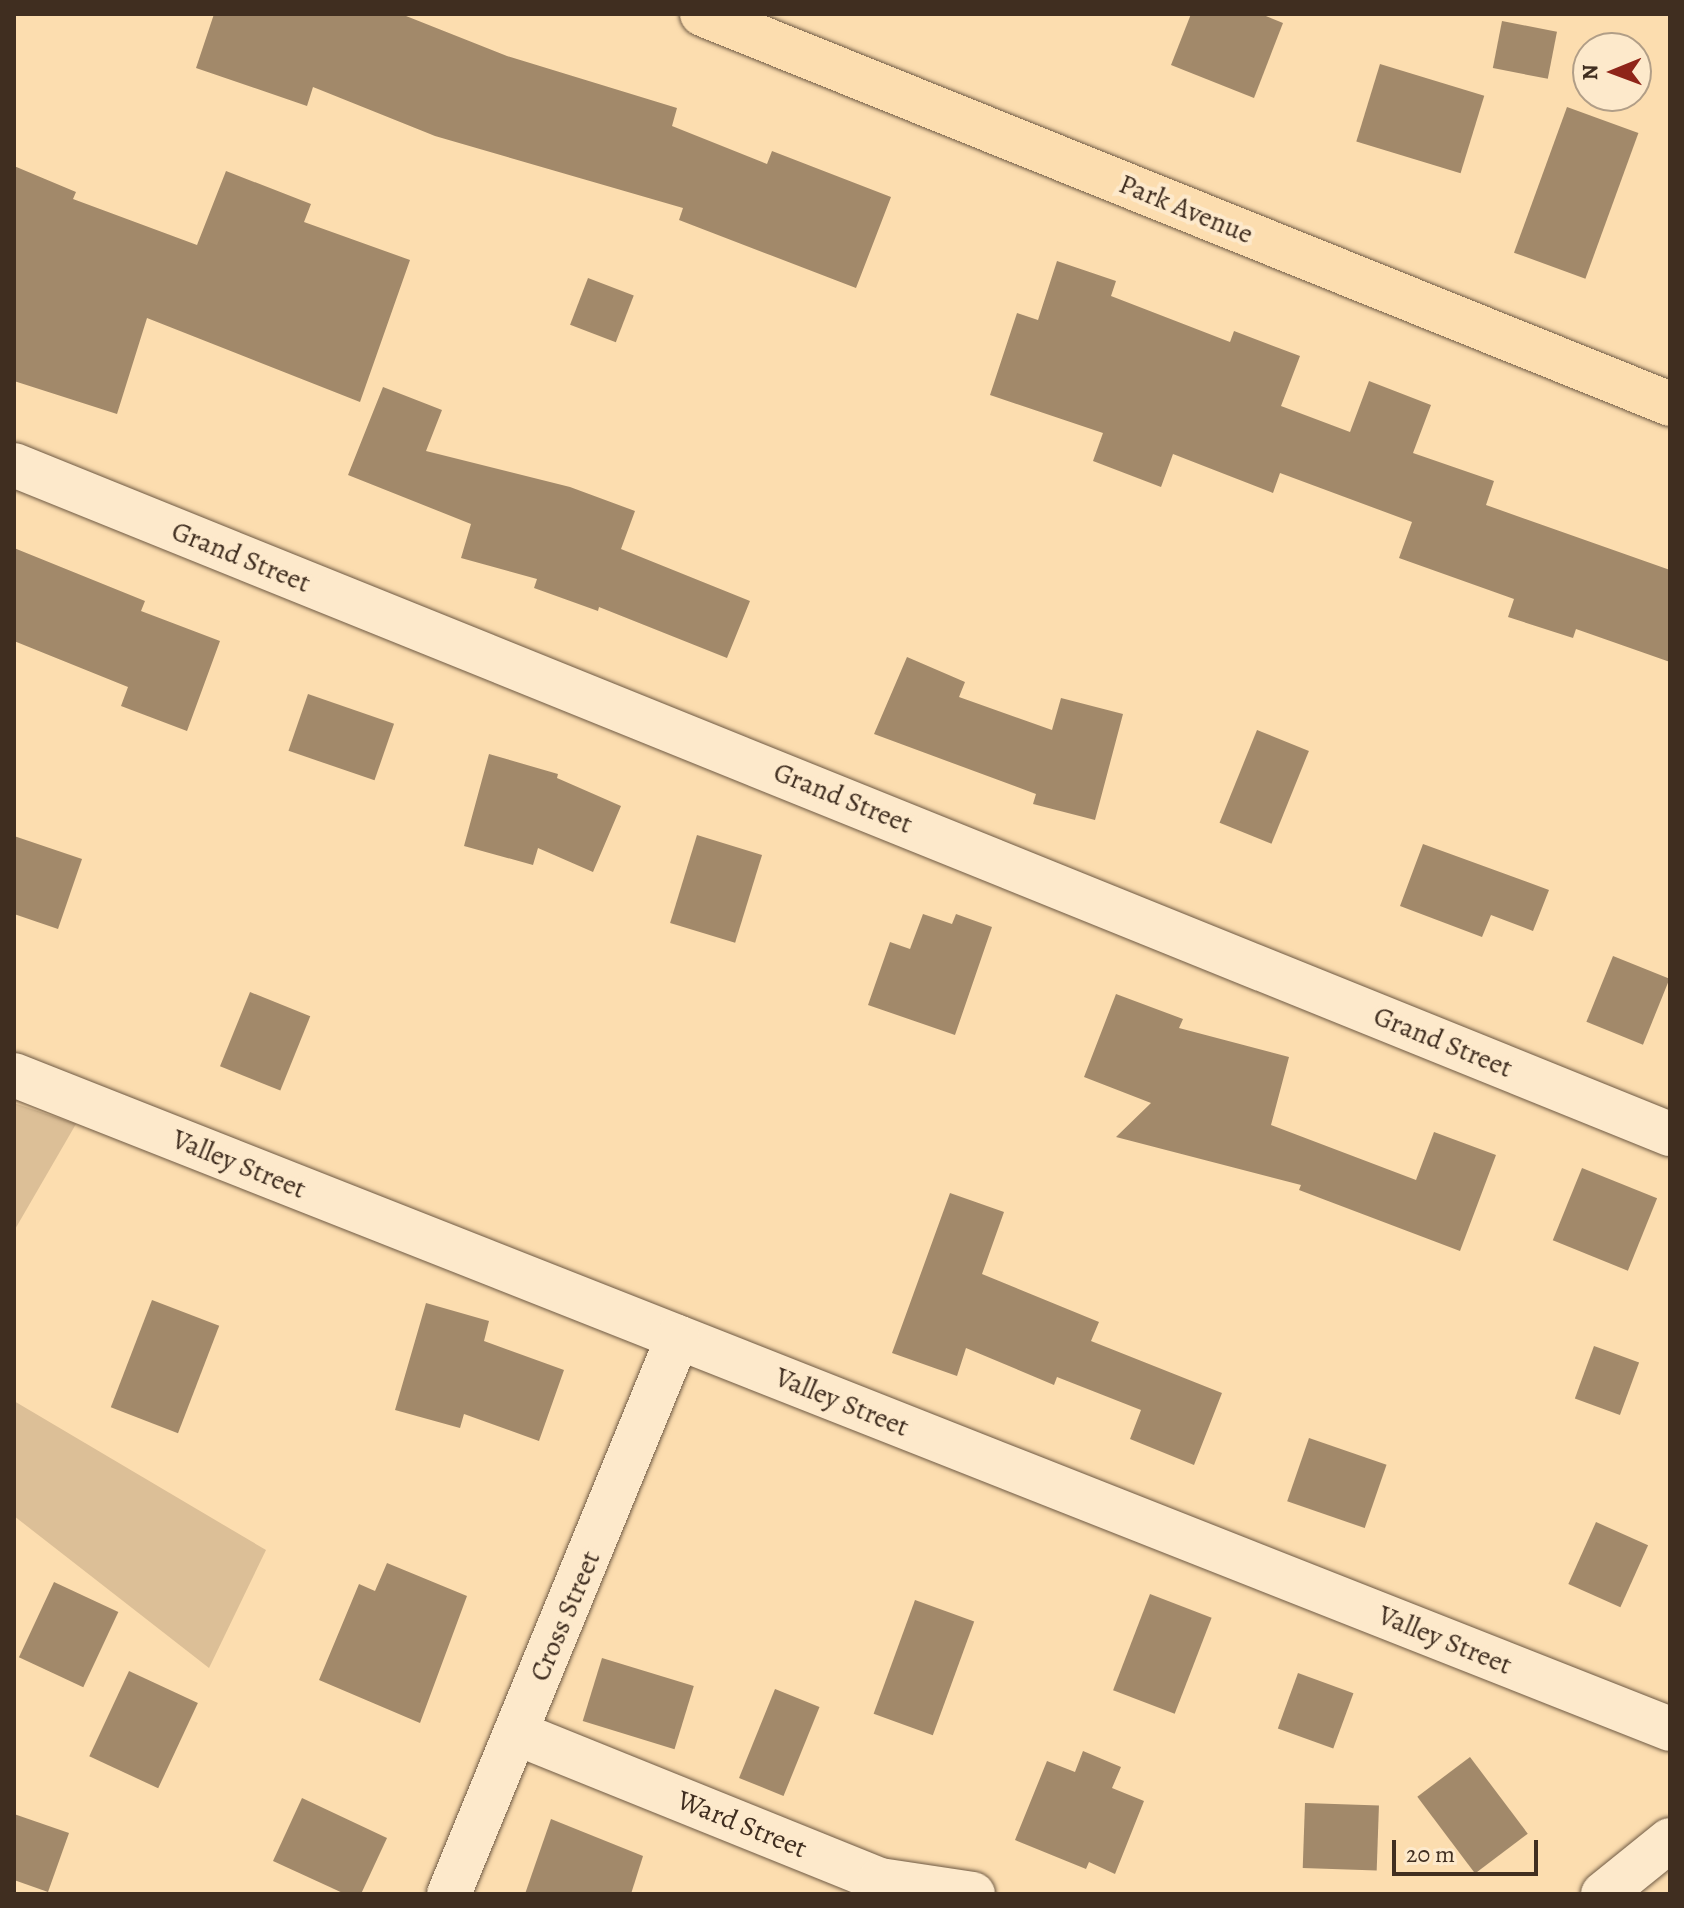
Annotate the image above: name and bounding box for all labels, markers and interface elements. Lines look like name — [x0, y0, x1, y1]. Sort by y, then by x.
north arrow — [1572, 32, 1652, 112]
text: N — [1575, 64, 1605, 81]
street label: Park Avenue — [1114, 167, 1258, 251]
street label: Grand Street — [167, 514, 315, 600]
street label: Grand Street — [769, 755, 917, 841]
street label: Grand Street — [1369, 999, 1517, 1085]
street label: Valley Street — [167, 1122, 311, 1206]
street label: Valley Street — [770, 1360, 914, 1444]
street label: Cross Street — [523, 1546, 607, 1686]
street label: Valley Street — [1373, 1598, 1517, 1682]
street label: Ward Street — [672, 1783, 812, 1865]
scale bar — [1396, 1824, 1542, 1874]
text: 20 m — [1406, 1838, 1455, 1870]

